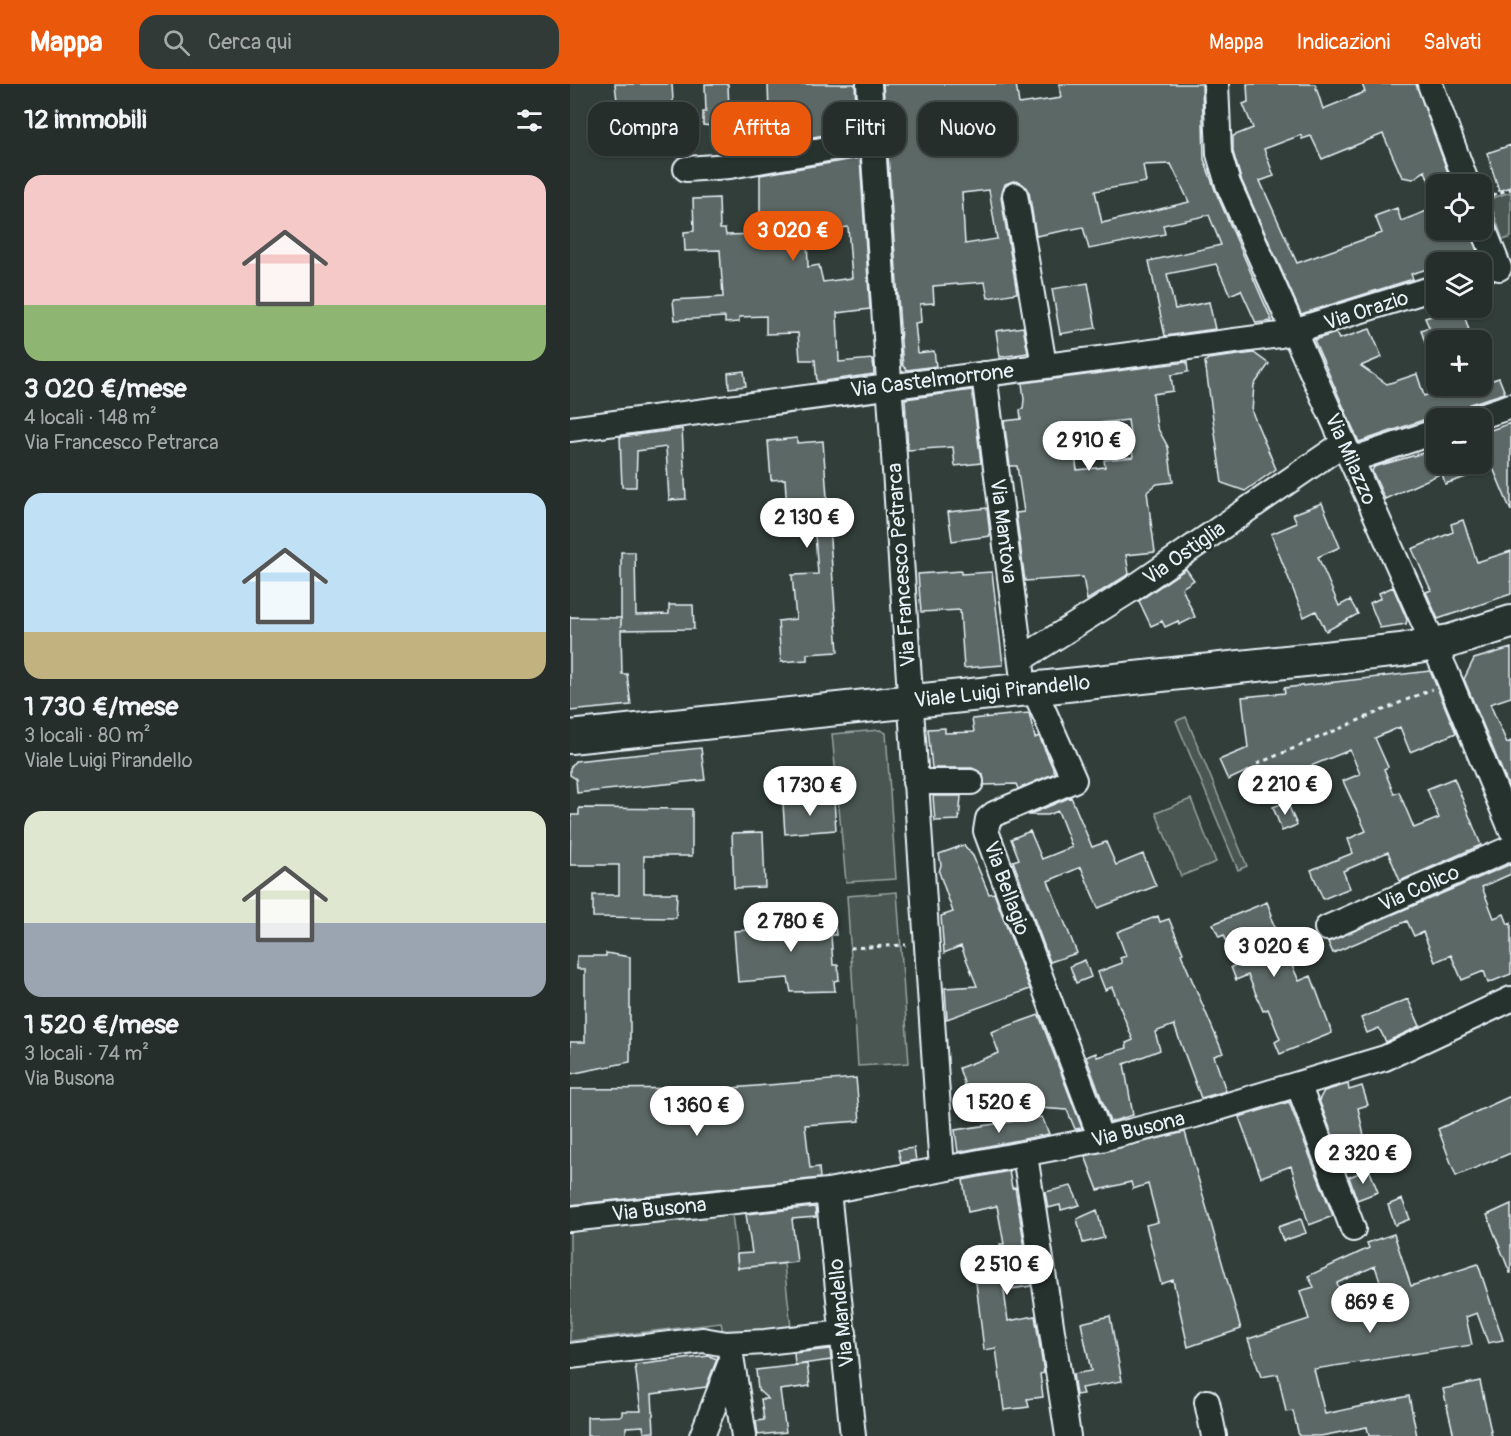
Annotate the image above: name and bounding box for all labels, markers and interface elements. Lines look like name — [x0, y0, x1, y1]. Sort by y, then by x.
search box — [139, 15, 559, 69]
text: Mappa — [30, 25, 103, 60]
icon: search — [160, 26, 193, 59]
text: Cerca qui — [208, 28, 291, 56]
text: Mappa — [1209, 29, 1264, 56]
text: Indicazioni — [1297, 29, 1390, 56]
text: Salvati — [1423, 29, 1481, 56]
chip: Compra — [588, 102, 699, 156]
chip: Affitta — [711, 102, 811, 156]
chip: Filtri — [823, 102, 906, 156]
chip: Nuovo — [918, 102, 1017, 156]
text: 12 immobili — [24, 104, 147, 136]
icon: filters — [513, 104, 546, 137]
map controls — [1426, 174, 1492, 474]
button: locate — [1426, 174, 1492, 240]
pin: 3 020 € — [738, 211, 848, 262]
icon: home — [231, 214, 339, 322]
text: 3 020 € — [757, 218, 829, 243]
button: layers — [1426, 252, 1492, 318]
street label: Via Orazio — [1321, 284, 1412, 337]
button: + — [1426, 330, 1492, 396]
street label: Via Castelmorrone — [849, 357, 1016, 404]
text: 3 020 €/mese — [24, 373, 187, 405]
text: 4 locali · 148 m² — [24, 405, 157, 430]
button: − — [1426, 408, 1492, 474]
street label: Via Milazzo — [1318, 409, 1383, 509]
pin: 2 910 € — [1034, 421, 1144, 472]
text: 2 910 € — [1057, 428, 1121, 453]
text: Via Francesco Petrarca — [24, 430, 219, 455]
street label: Via Francesco Petrarca — [881, 462, 922, 668]
street label: Via Mantova — [984, 477, 1023, 585]
pin: 2 130 € — [752, 498, 862, 549]
text: 2 130 € — [774, 505, 840, 530]
street label: Via Ostiglia — [1138, 515, 1231, 592]
icon: home — [231, 532, 339, 640]
street label: Viale Luigi Pirandello — [913, 669, 1091, 714]
text: 1 730 €/mese — [24, 691, 178, 723]
text: 3 locali · 80 m² — [24, 723, 151, 748]
text: Viale Luigi Pirandello — [24, 748, 193, 773]
pin: 2 210 € — [1230, 765, 1340, 816]
pin: 1 730 € — [755, 766, 865, 817]
text: 2 210 € — [1252, 772, 1318, 797]
text: 1 730 € — [777, 773, 843, 798]
street label: Via Bellagio — [977, 837, 1036, 939]
icon: home — [231, 850, 339, 958]
street label: Via Colico — [1375, 859, 1464, 918]
pin: 2 780 € — [736, 902, 846, 953]
text: 2 780 € — [757, 909, 825, 934]
pin: 3 020 € — [1219, 927, 1329, 978]
text: 3 020 € — [1238, 934, 1310, 959]
text: 1 520 €/mese — [24, 1009, 179, 1041]
text: 3 locali · 74 m² — [24, 1041, 149, 1066]
text: Via Busona — [24, 1066, 115, 1091]
pin: 1 520 € — [944, 1083, 1054, 1134]
pin: 1 360 € — [642, 1086, 752, 1137]
text: 1 520 € — [966, 1090, 1032, 1115]
text: 1 360 € — [664, 1093, 730, 1118]
street label: Via Busona — [1089, 1105, 1188, 1154]
pin: 2 320 € — [1308, 1134, 1418, 1185]
text: 2 320 € — [1328, 1141, 1398, 1166]
street label: Via Busona — [610, 1191, 708, 1228]
pin: 2 510 € — [952, 1245, 1062, 1296]
text: 2 510 € — [974, 1252, 1040, 1277]
street label: Via Mandello — [822, 1257, 861, 1369]
pin: 869 € — [1328, 1283, 1412, 1334]
text: 869 € — [1345, 1290, 1395, 1315]

